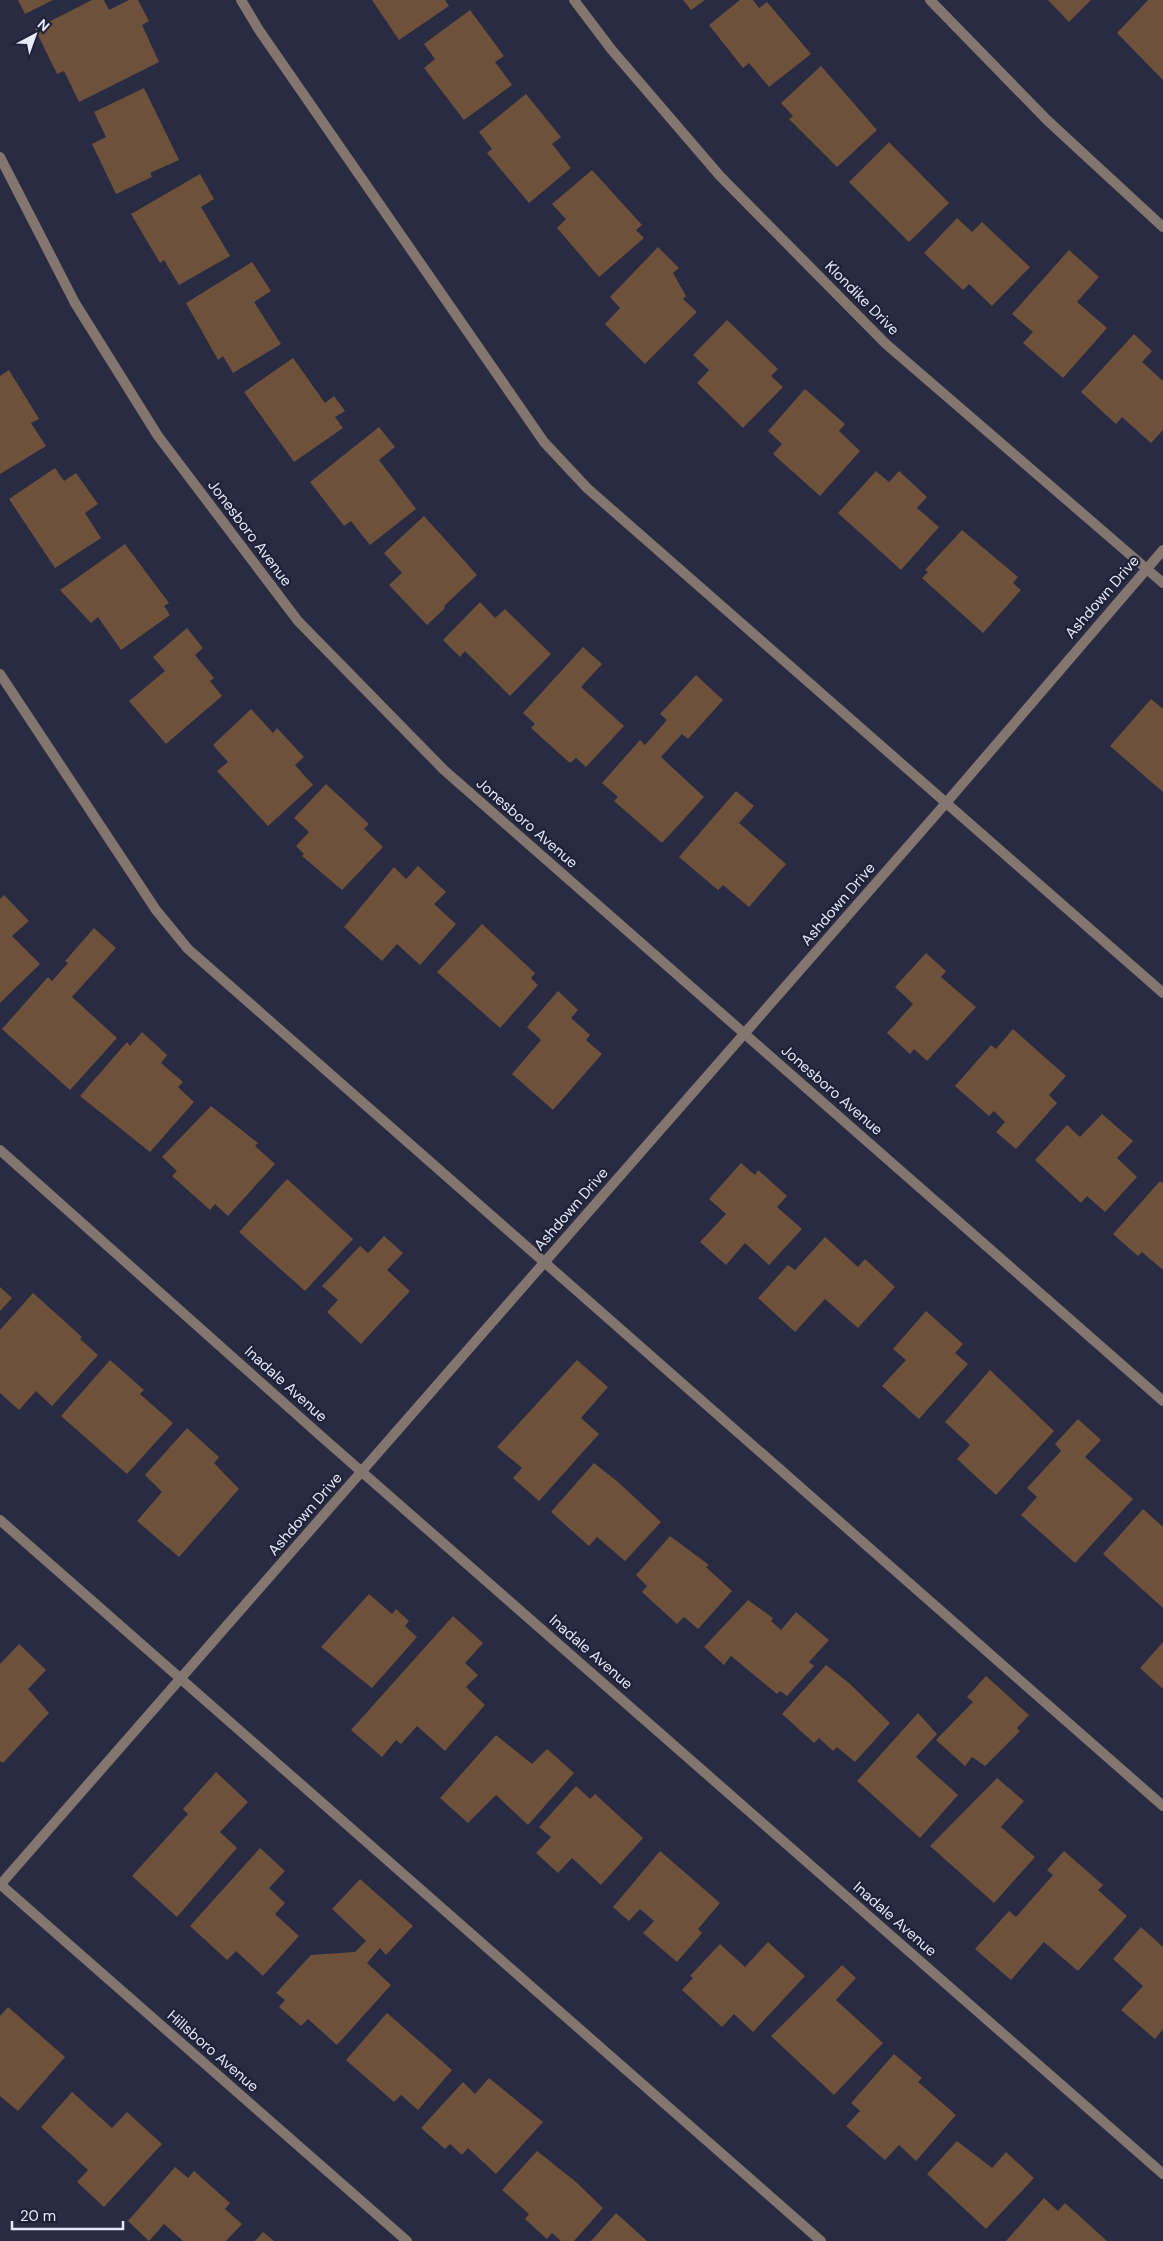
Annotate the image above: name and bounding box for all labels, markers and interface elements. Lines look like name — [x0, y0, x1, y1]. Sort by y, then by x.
north arrow — [10, 10, 60, 60]
text: N — [34, 15, 53, 35]
street label: Klondike Drive — [820, 256, 904, 340]
street label: Jonesboro Avenue — [203, 476, 297, 590]
street label: Ashdown Drive — [1060, 551, 1144, 643]
street label: Jonesboro Avenue — [472, 773, 582, 873]
street label: Ashdown Drive — [796, 858, 880, 950]
street label: Jonesboro Avenue — [777, 1040, 887, 1140]
street label: Ashdown Drive — [529, 1163, 613, 1255]
street label: Inadale Avenue — [240, 1342, 332, 1426]
street label: Ashdown Drive — [263, 1468, 347, 1560]
street label: Inadale Avenue — [545, 1610, 637, 1694]
street label: Inadale Avenue — [849, 1877, 941, 1961]
street label: Hillsboro Avenue — [163, 2006, 263, 2096]
scale bar — [12, 2198, 124, 2230]
text: 20 m — [20, 2206, 56, 2226]

